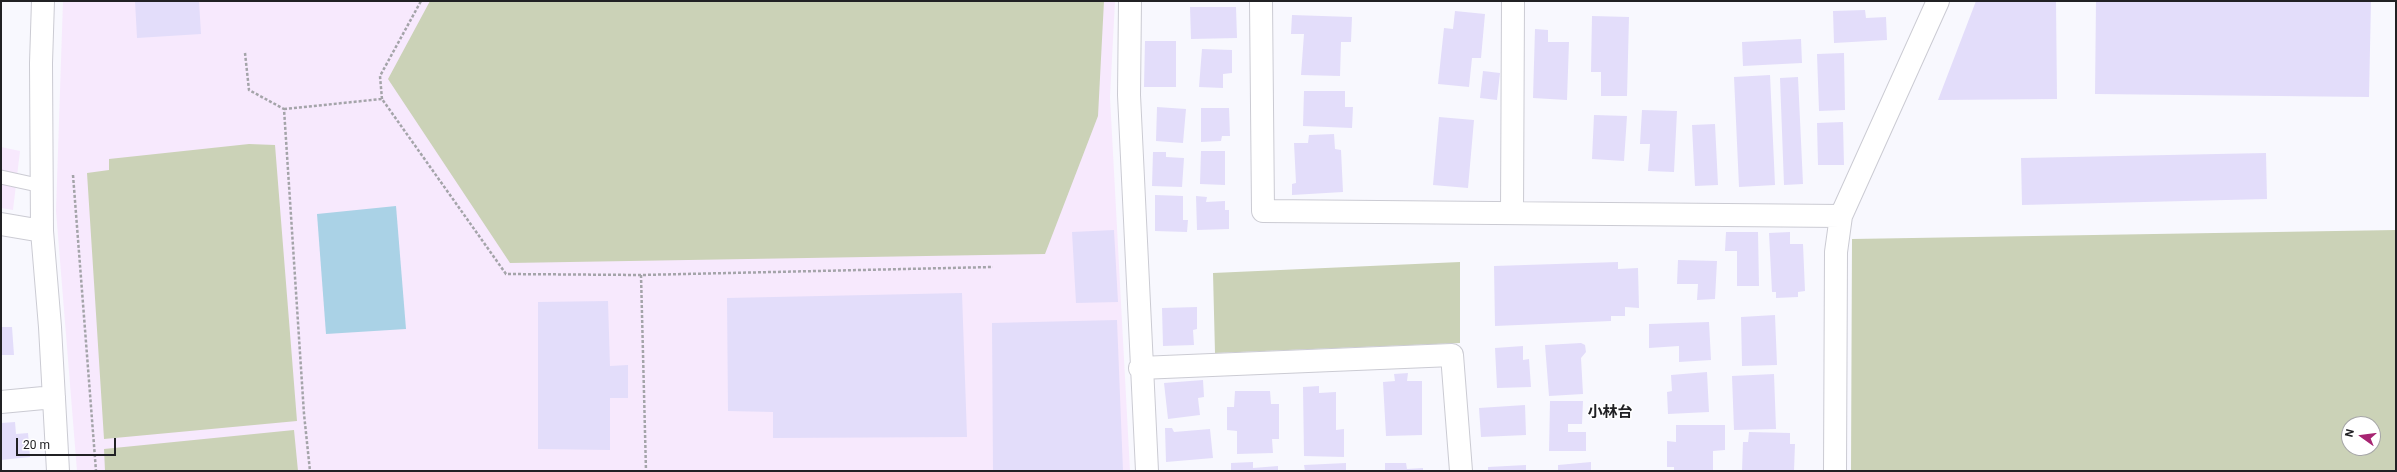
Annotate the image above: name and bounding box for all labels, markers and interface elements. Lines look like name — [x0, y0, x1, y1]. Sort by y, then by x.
district label: 小林台 — [1588, 404, 1632, 422]
north arrow — [2341, 416, 2381, 456]
text: N — [2343, 428, 2357, 439]
scale bar — [18, 430, 118, 456]
text: 20 m — [23, 438, 50, 452]

